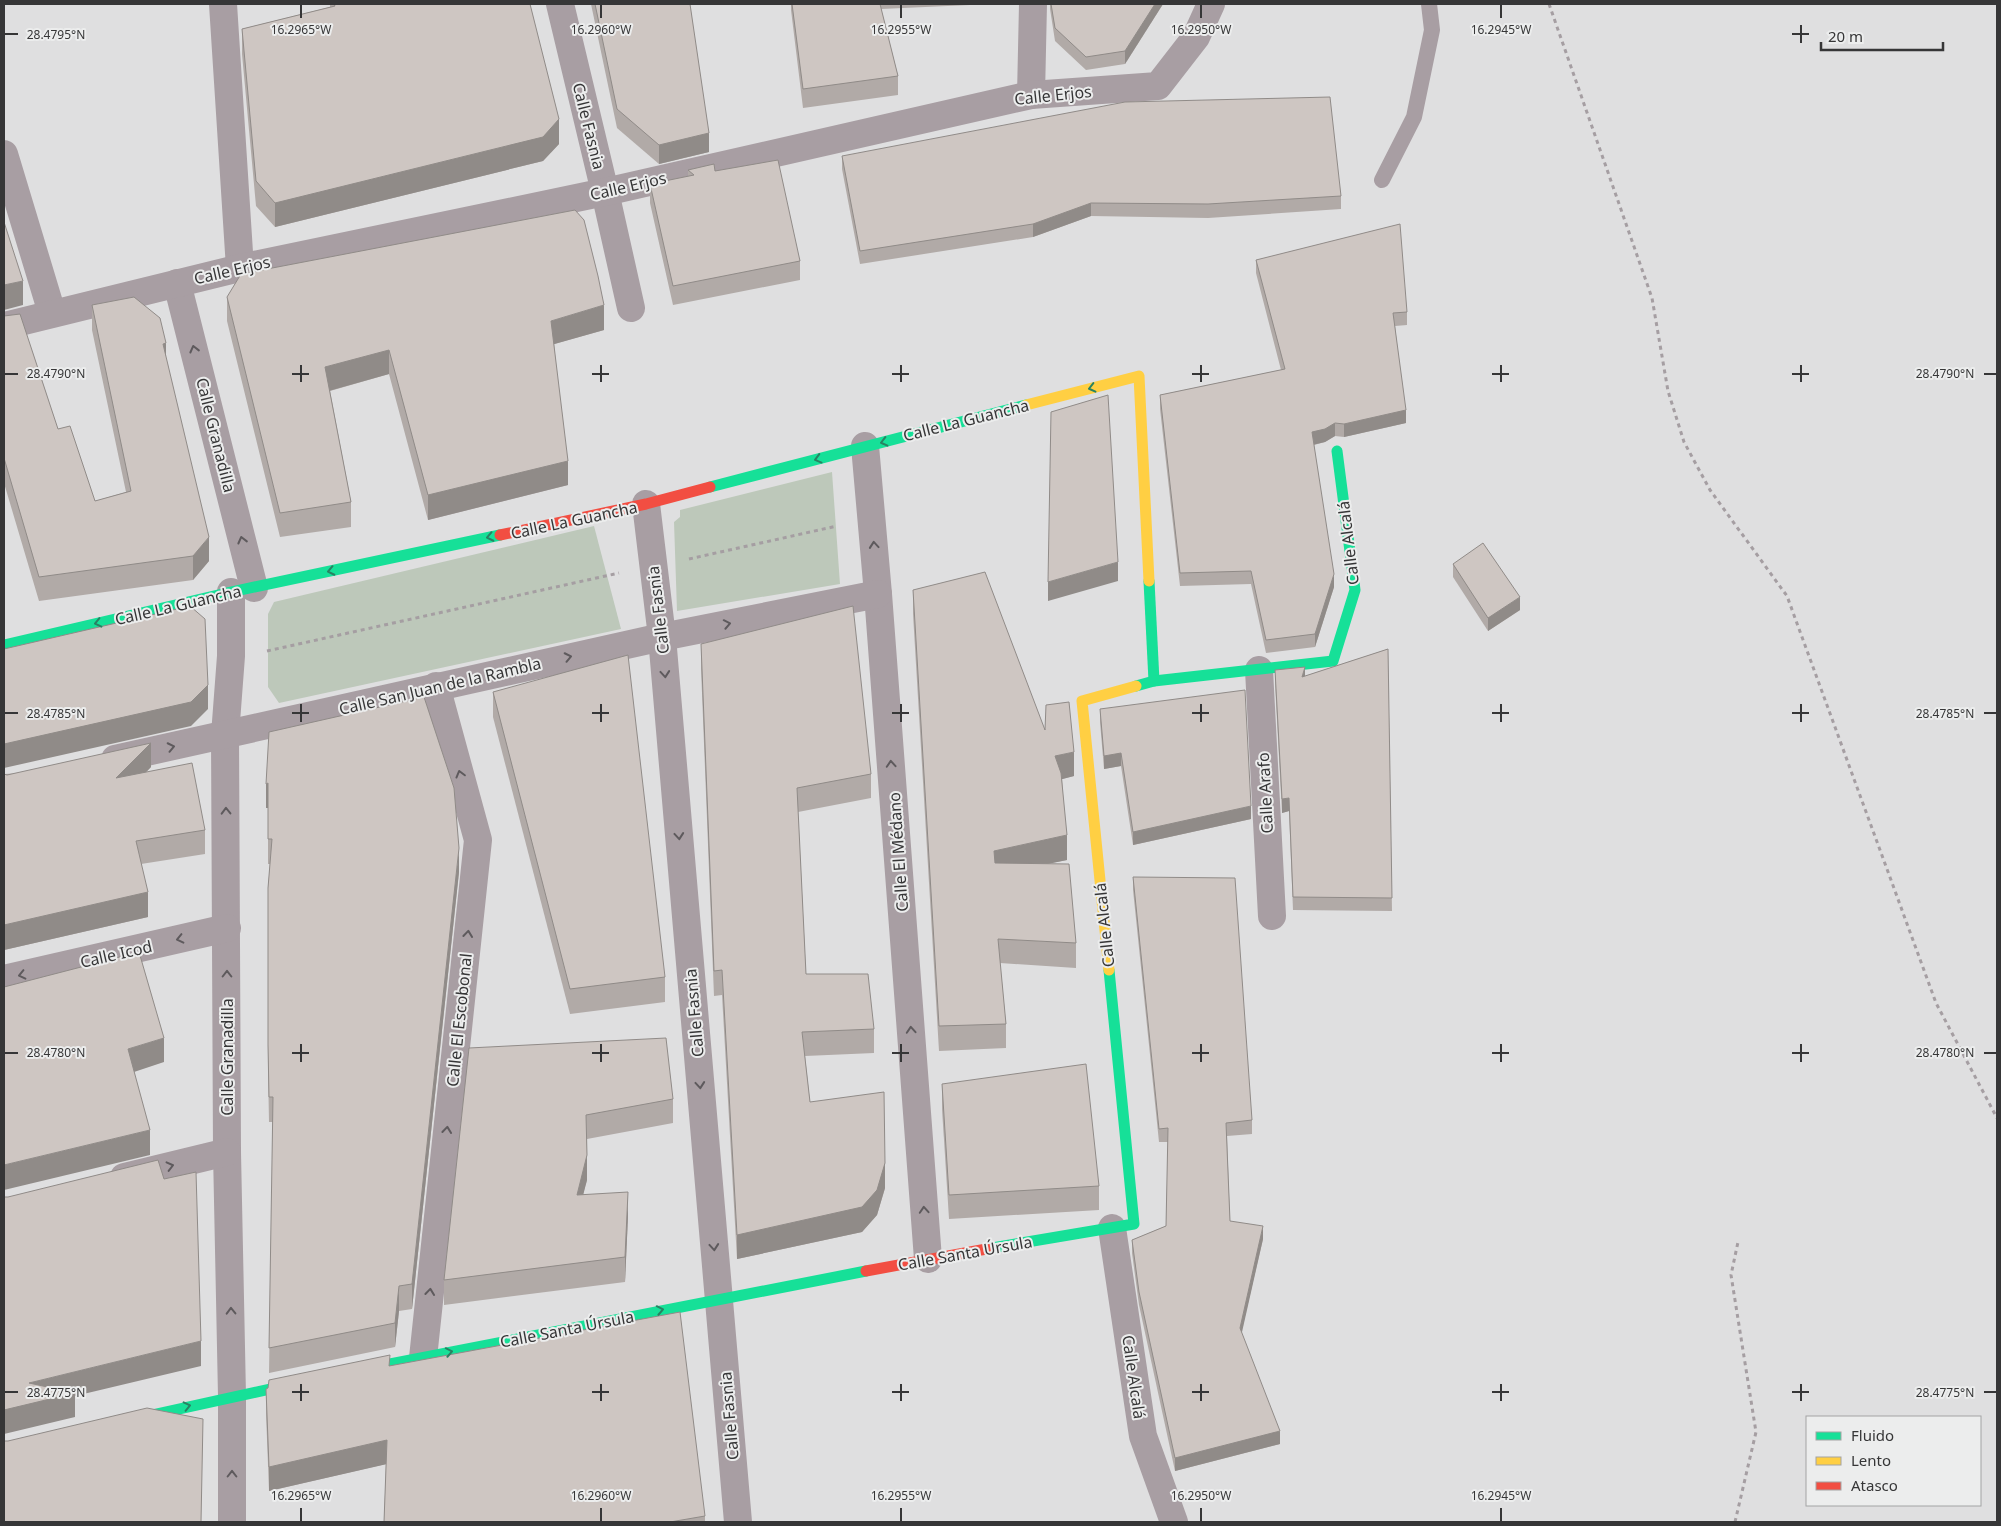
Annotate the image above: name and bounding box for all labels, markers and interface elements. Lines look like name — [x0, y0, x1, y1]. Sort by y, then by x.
scale bar — [1821, 20, 1944, 52]
text: 16.2965°W — [271, 21, 331, 38]
text: 16.2960°W — [571, 21, 631, 38]
text: 16.2955°W — [871, 21, 931, 38]
text: 16.2950°W — [1171, 21, 1231, 38]
text: 16.2945°W — [1471, 21, 1531, 38]
text: 28.4795°N — [27, 26, 85, 43]
text: 20 m — [1828, 26, 1863, 46]
street label: Calle Fasnia — [568, 80, 610, 172]
street label: Calle Erjos — [1013, 80, 1093, 110]
street label: Calle Erjos — [588, 167, 668, 205]
street label: Calle Erjos — [192, 251, 272, 289]
one-way arrow — [189, 344, 200, 353]
text: 28.4790°N — [27, 365, 85, 382]
text: 28.4790°N — [1916, 365, 1974, 382]
street label: Calle Granadilla — [191, 375, 241, 495]
one-way arrow — [1088, 382, 1097, 393]
street label: Calle La Guancha — [901, 394, 1031, 446]
one-way arrow — [880, 436, 888, 446]
one-way arrow — [814, 453, 822, 464]
street label: Calle La Guancha — [509, 496, 639, 544]
street label: Calle Alcalá — [1332, 500, 1364, 586]
one-way arrow — [485, 532, 494, 542]
one-way arrow — [238, 537, 248, 545]
one-way arrow — [869, 541, 880, 549]
one-way arrow — [327, 565, 335, 576]
street label: Calle Fasnia — [642, 565, 674, 655]
street label: Calle La Guancha — [113, 580, 243, 630]
one-way arrow — [94, 617, 103, 628]
one-way arrow — [723, 619, 732, 629]
street label: Calle San Juan de la Rambla — [337, 652, 543, 720]
one-way arrow — [564, 652, 573, 663]
one-way arrow — [659, 671, 670, 679]
text: 28.4785°N — [27, 705, 85, 722]
text: 28.4785°N — [1916, 705, 1974, 722]
one-way arrow — [167, 742, 175, 753]
street label: Calle Arafo — [1252, 752, 1278, 834]
one-way arrow — [886, 759, 897, 767]
one-way arrow — [455, 770, 466, 779]
street label: Calle El Médano — [883, 792, 913, 912]
one-way arrow — [221, 807, 231, 814]
one-way arrow — [673, 832, 684, 840]
street label: Calle Alcalá — [1089, 882, 1119, 968]
one-way arrow — [462, 929, 473, 937]
one-way arrow — [175, 933, 184, 944]
street label: Calle Icod — [78, 935, 154, 973]
street label: Calle El Escobonal — [441, 952, 477, 1088]
street label: Calle Fasnia — [679, 968, 709, 1058]
one-way arrow — [17, 969, 26, 980]
one-way arrow — [222, 969, 232, 977]
street label: Calle Granadilla — [216, 998, 238, 1116]
one-way arrow — [905, 1026, 916, 1034]
text: 28.4780°N — [27, 1044, 85, 1061]
text: 28.4780°N — [1916, 1044, 1974, 1061]
one-way arrow — [695, 1082, 706, 1090]
one-way arrow — [441, 1126, 452, 1134]
one-way arrow — [166, 1161, 175, 1172]
one-way arrow — [919, 1206, 930, 1214]
street label: Calle Santa Úrsula — [896, 1230, 1034, 1276]
one-way arrow — [709, 1243, 720, 1251]
one-way arrow — [424, 1287, 435, 1295]
street label: Calle Santa Úrsula — [498, 1305, 636, 1353]
one-way arrow — [656, 1305, 664, 1315]
one-way arrow — [225, 1307, 236, 1315]
street label: Calle Alcalá — [1117, 1334, 1151, 1420]
one-way arrow — [445, 1348, 454, 1358]
street label: Calle Fasnia — [714, 1371, 744, 1461]
text: 28.4775°N — [27, 1384, 85, 1401]
text: 28.4775°N — [1916, 1384, 1974, 1401]
one-way arrow — [183, 1401, 192, 1412]
legend — [1806, 1416, 1981, 1506]
text: Fluido — [1851, 1425, 1894, 1445]
text: Lento — [1851, 1450, 1891, 1470]
one-way arrow — [227, 1469, 237, 1477]
text: Atasco — [1851, 1475, 1898, 1495]
text: 16.2965°W — [271, 1487, 331, 1504]
text: 16.2960°W — [571, 1487, 631, 1504]
text: 16.2955°W — [871, 1487, 931, 1504]
text: 16.2950°W — [1171, 1487, 1231, 1504]
text: 16.2945°W — [1471, 1487, 1531, 1504]

